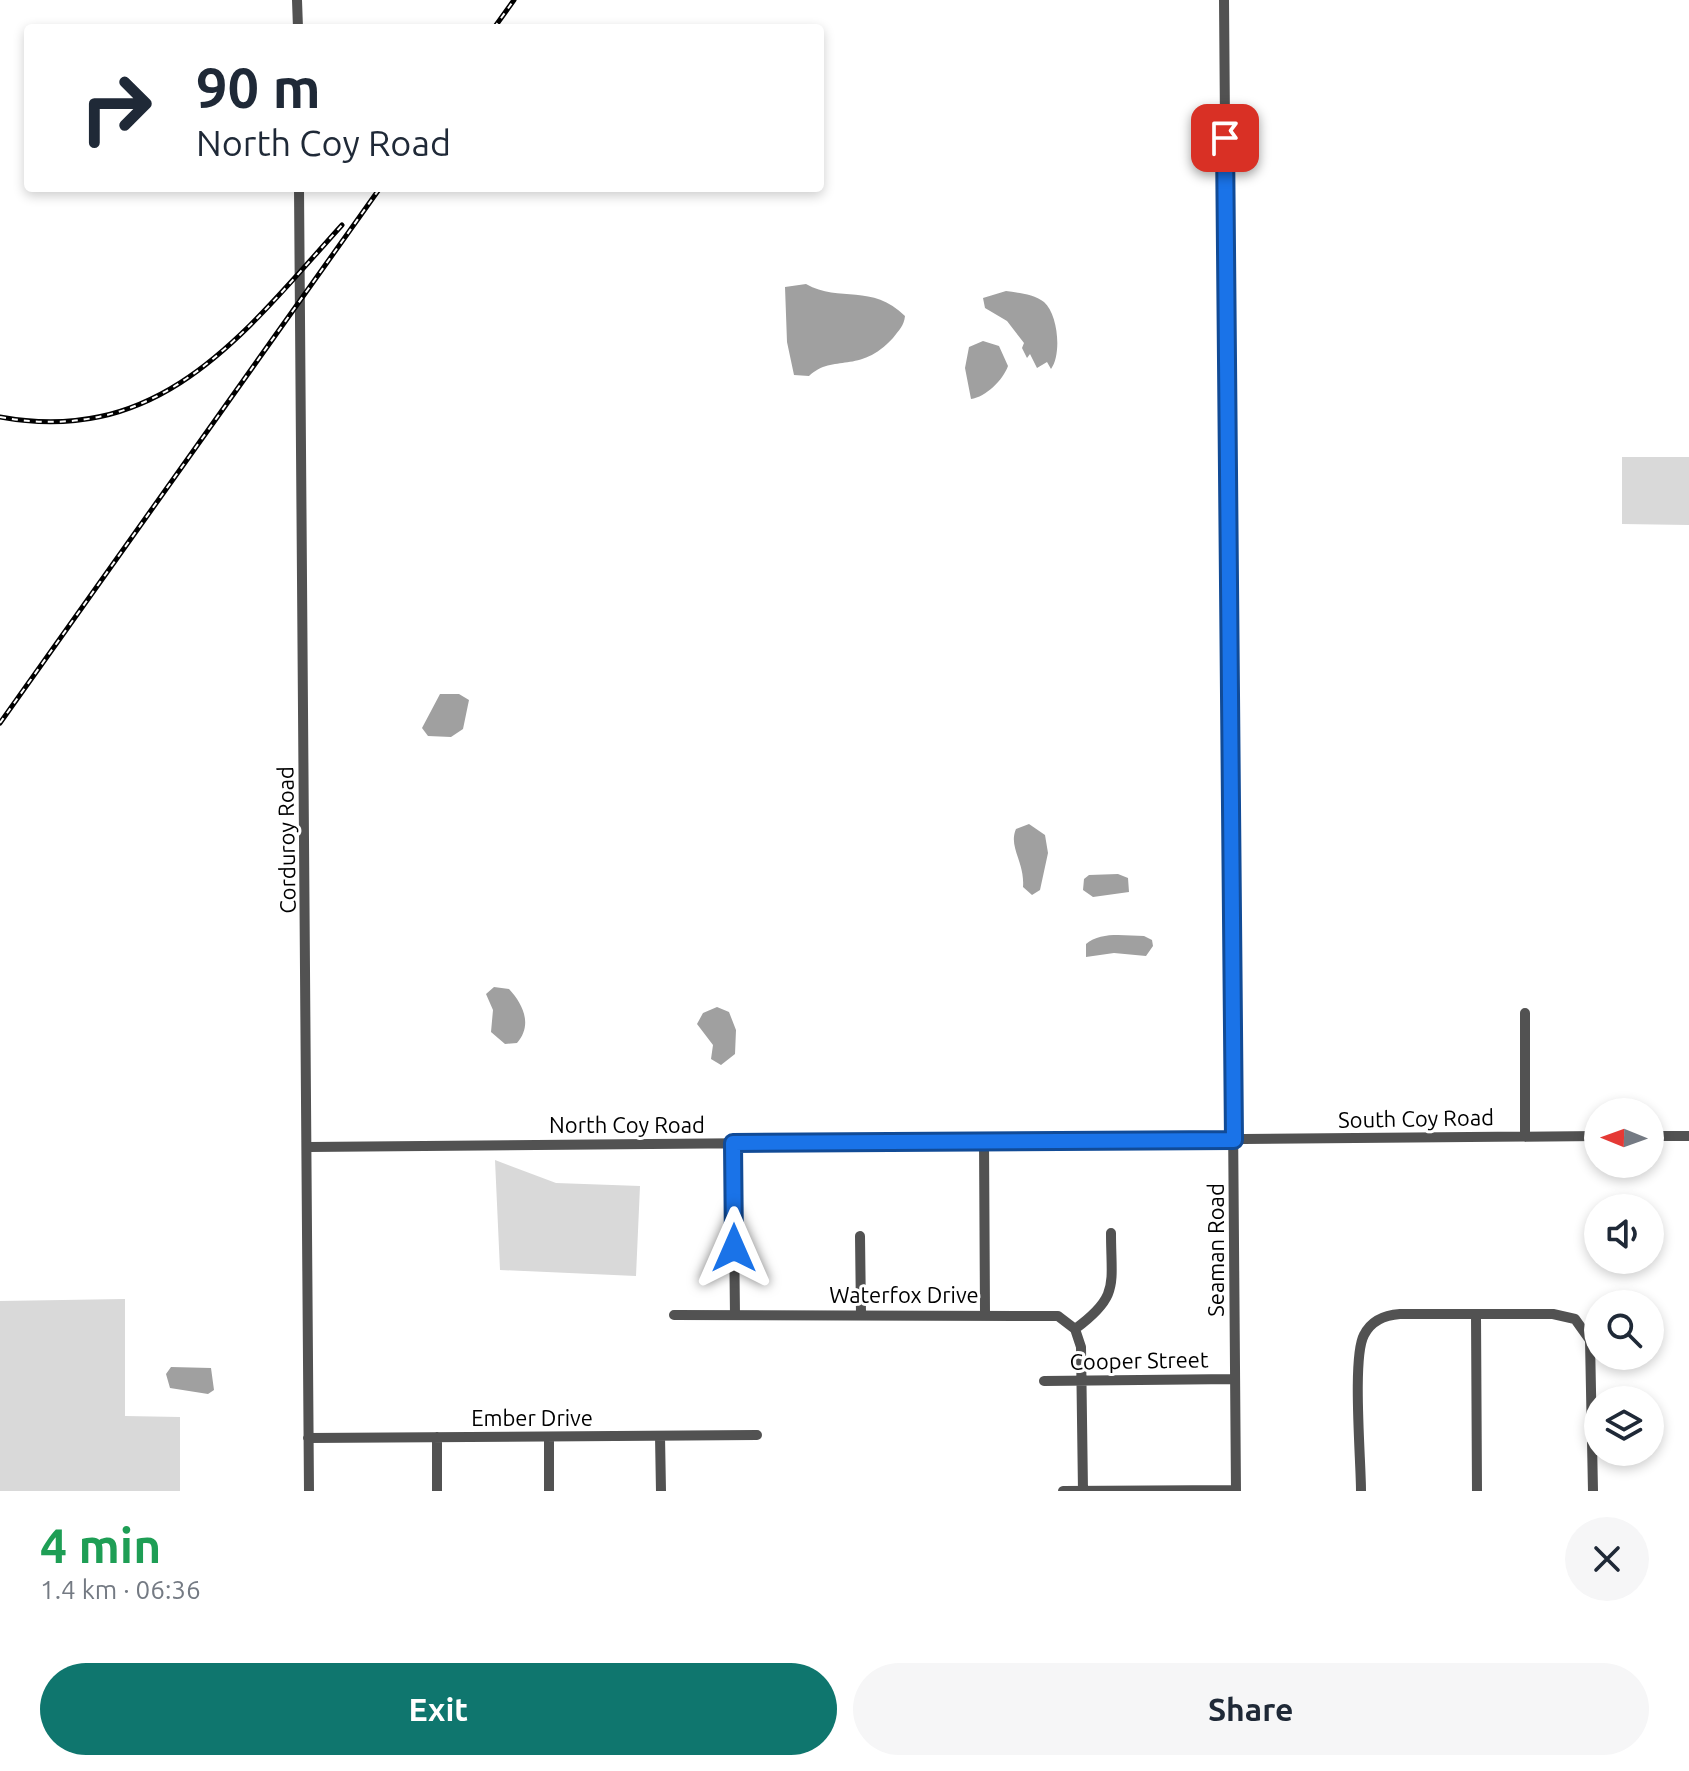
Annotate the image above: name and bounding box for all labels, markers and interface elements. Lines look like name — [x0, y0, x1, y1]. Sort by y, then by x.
icon: right — [64, 56, 168, 160]
text: 90 m — [196, 56, 321, 119]
pin — [1191, 104, 1259, 172]
icon: arrive — [1203, 116, 1247, 160]
text: North Coy Road — [196, 122, 451, 163]
street label: Corduroy Road — [272, 766, 300, 914]
north arrow — [1584, 1098, 1664, 1178]
map controls — [1584, 1098, 1664, 1466]
street label: South Coy Road — [1338, 1104, 1494, 1132]
street label: North Coy Road — [549, 1112, 705, 1137]
street label: Seaman Road — [1203, 1183, 1228, 1317]
button: sound — [1584, 1194, 1664, 1274]
position arrow — [692, 1206, 776, 1290]
street label: Waterfox Drive — [829, 1282, 979, 1307]
button: search — [1584, 1290, 1664, 1370]
street label: Cooper Street — [1069, 1346, 1209, 1374]
button: layers — [1584, 1386, 1664, 1466]
street label: Ember Drive — [471, 1405, 593, 1430]
button: close — [1565, 1517, 1649, 1601]
text: 4 min — [40, 1518, 161, 1572]
text: 1.4 km · 06:36 — [40, 1575, 201, 1604]
button: Exit — [40, 1663, 837, 1755]
button: Share — [853, 1663, 1649, 1755]

